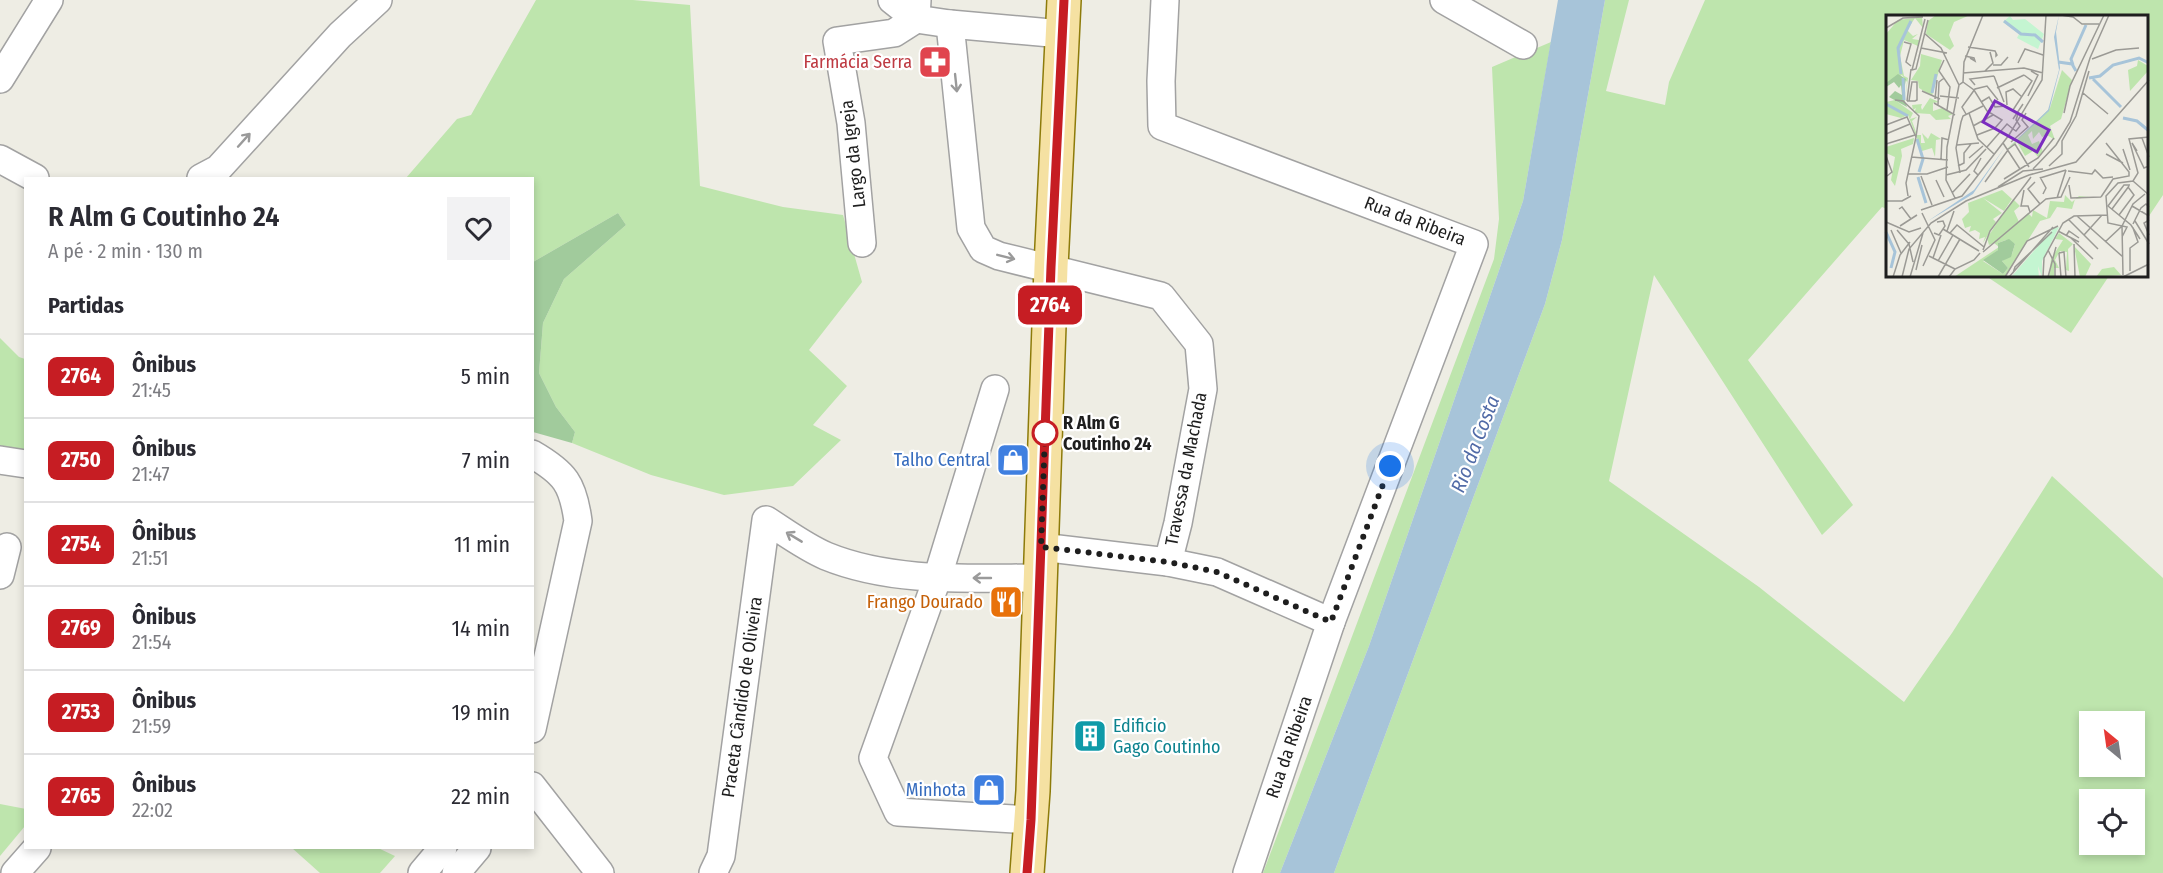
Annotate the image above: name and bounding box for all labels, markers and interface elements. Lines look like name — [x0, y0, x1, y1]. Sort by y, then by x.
inset map — [1886, 15, 2148, 278]
pharmacy icon: Farmácia Serra — [917, 44, 953, 80]
place label: Farmácia Serra — [803, 51, 912, 73]
one-way arrow — [951, 72, 962, 92]
street label: Largo da Igreja — [835, 99, 871, 209]
one-way arrow — [237, 133, 251, 148]
street label: Rua da Ribeira — [1361, 192, 1469, 250]
button: heart — [447, 197, 510, 260]
text: R Alm G Coutinho 24 — [48, 200, 279, 233]
text: A pé · 2 min · 130 m — [48, 239, 203, 263]
one-way arrow — [996, 252, 1015, 264]
line badge: 2764 — [1008, 286, 1092, 324]
text: Partidas — [48, 292, 124, 319]
text: 2764 — [1030, 292, 1070, 318]
text: Ônibus — [132, 351, 196, 378]
text: 2764 — [61, 363, 101, 389]
text: 5 min — [461, 363, 510, 390]
text: 21:45 — [132, 378, 171, 402]
street label: Travessa da Machada — [1160, 390, 1212, 548]
water label: Rio da Costa — [1446, 392, 1504, 496]
place label: R Alm G Coutinho 24 — [1063, 412, 1151, 455]
marker: R Alm G Coutinho 24 — [1032, 420, 1058, 446]
text: Ônibus — [132, 435, 196, 462]
shop icon: Talho Central — [995, 442, 1031, 478]
text: 2750 — [61, 447, 101, 473]
text: 7 min — [462, 447, 510, 474]
place label: Talho Central — [894, 449, 990, 471]
your location — [1375, 451, 1405, 481]
text: 21:47 — [132, 462, 170, 486]
text: Ônibus — [132, 519, 196, 546]
text: 2754 — [61, 531, 101, 557]
text: 11 min — [454, 531, 510, 558]
one-way arrow — [786, 531, 803, 543]
text: 21:51 — [132, 546, 169, 570]
one-way arrow — [972, 572, 992, 584]
restaurant icon: Frango Dourado — [988, 584, 1024, 620]
place label: Frango Dourado — [867, 591, 983, 613]
street label: Praceta Cândido de Oliveira — [717, 595, 767, 799]
text: Ônibus — [132, 603, 196, 630]
text: 2769 — [61, 615, 101, 641]
text: 14 min — [452, 615, 510, 642]
text: 21:54 — [132, 630, 171, 654]
text: Ônibus — [132, 687, 196, 714]
street label: Rua da Ribeira — [1261, 693, 1317, 801]
text: 2753 — [62, 699, 100, 725]
text: 19 min — [452, 699, 510, 726]
north arrow — [2079, 711, 2145, 777]
map controls — [2079, 711, 2145, 855]
text: 21:59 — [132, 714, 171, 738]
place label: Edificio Gago Coutinho — [1113, 715, 1220, 758]
building icon: Edificio Gago Coutinho — [1072, 718, 1108, 754]
text: Ônibus — [132, 771, 196, 798]
shop icon: Minhota — [971, 772, 1007, 808]
place label: Minhota — [906, 779, 966, 801]
text: 2765 — [61, 783, 101, 809]
text: 22 min — [451, 783, 510, 810]
button: locate — [2079, 789, 2145, 855]
text: 22:02 — [132, 798, 173, 822]

